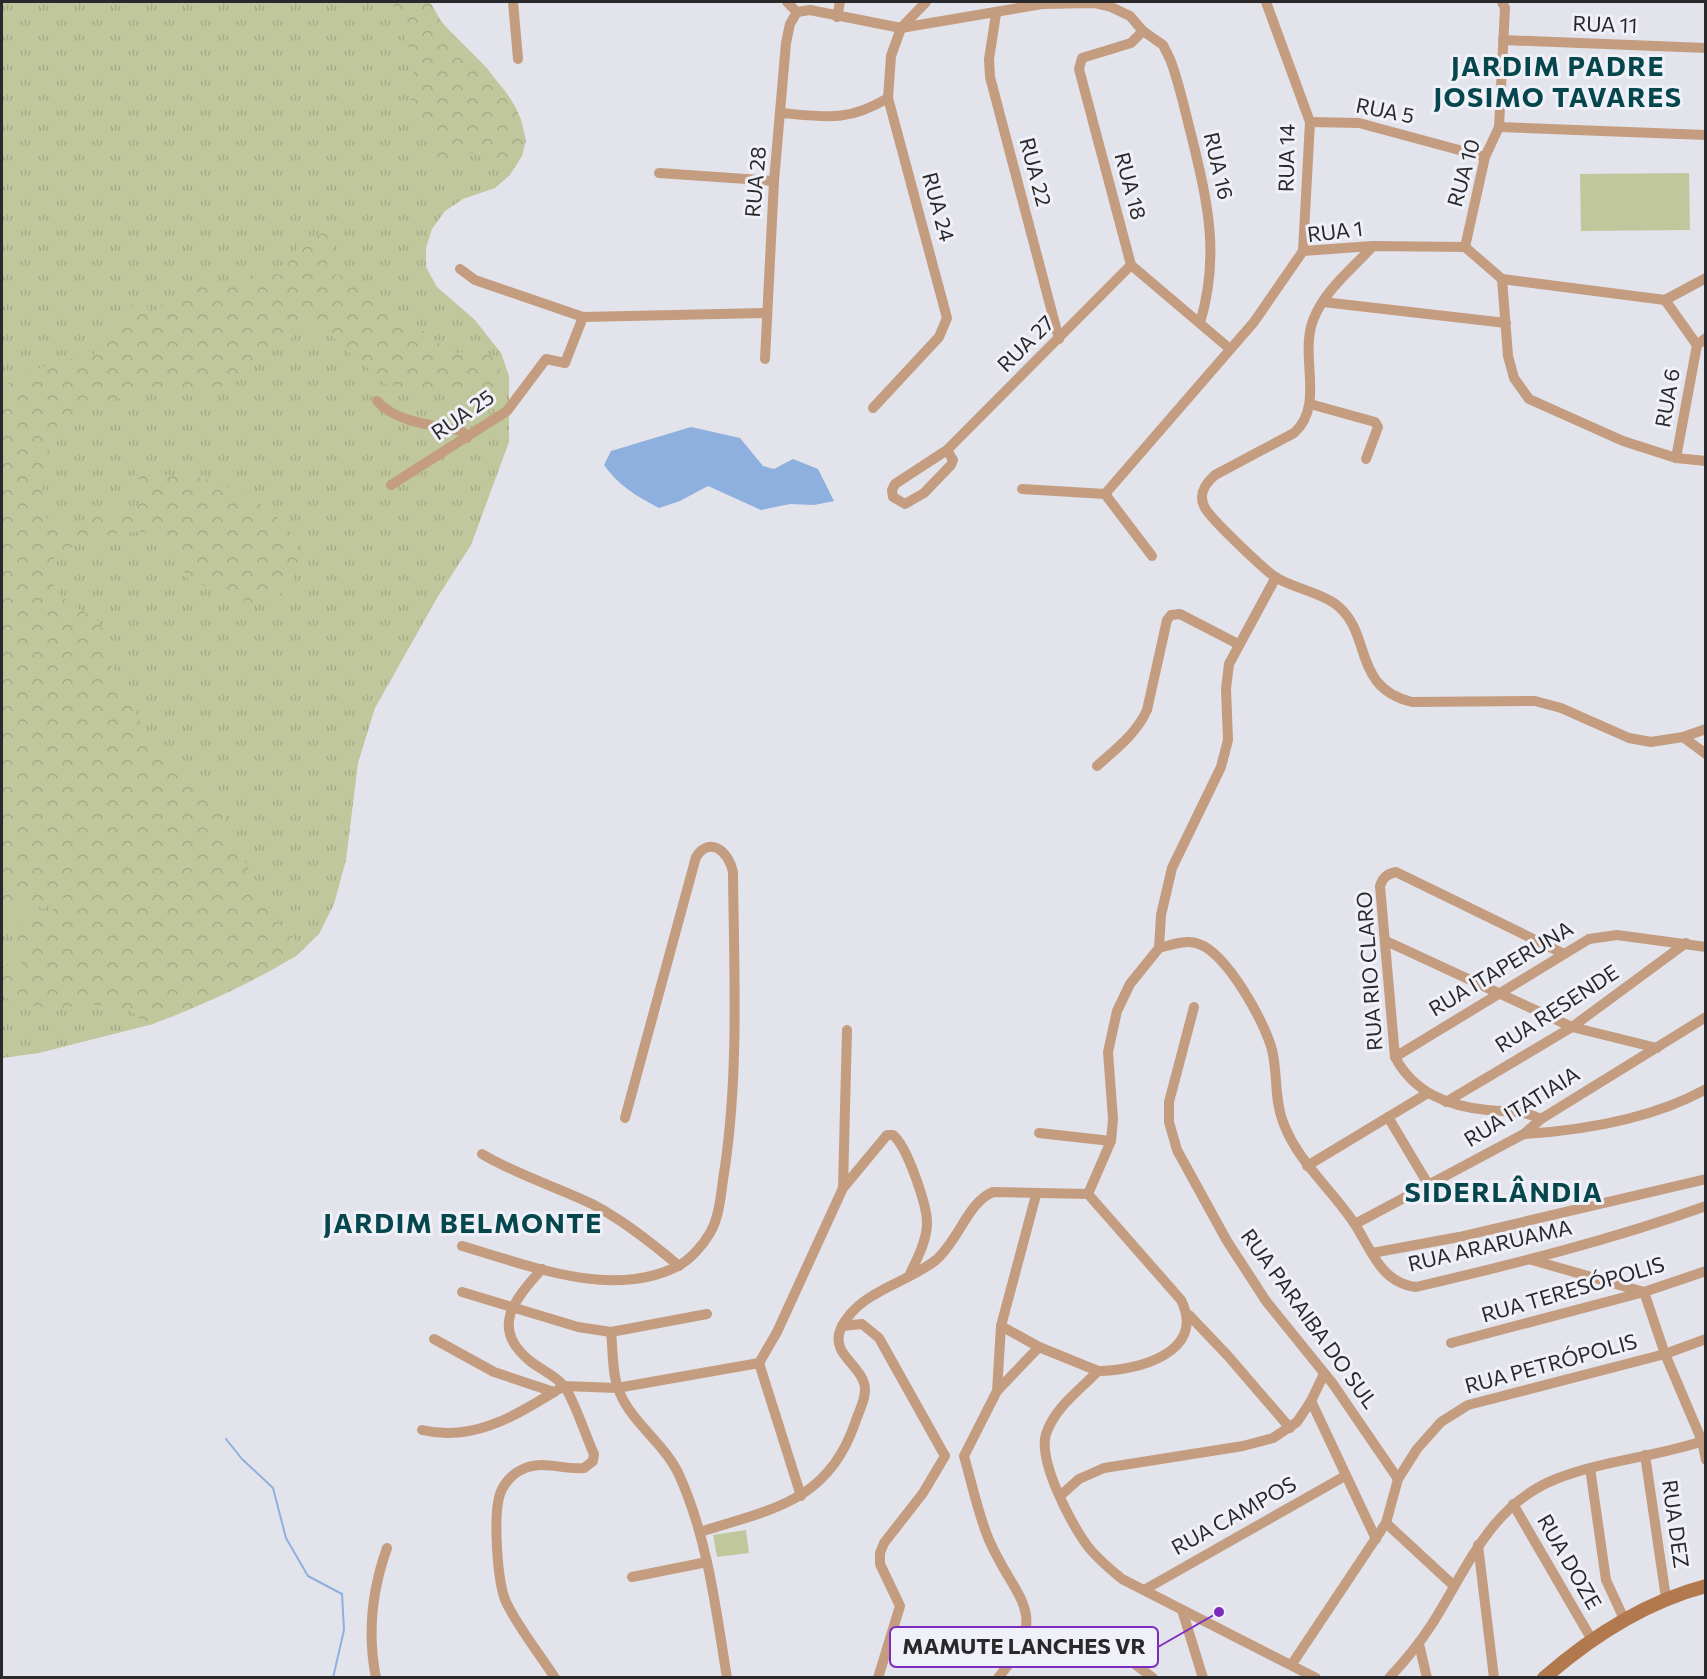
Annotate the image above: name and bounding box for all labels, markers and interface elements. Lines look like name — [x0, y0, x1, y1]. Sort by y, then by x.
street label: RUA 11 — [1572, 10, 1638, 37]
district label: JARDIM PADRE JOSIMO TAVARES — [1433, 49, 1683, 113]
street label: RUA 5 — [1354, 92, 1417, 127]
street label: RUA 14 — [1272, 123, 1299, 192]
street label: RUA 16 — [1200, 129, 1239, 202]
street label: RUA 22 — [1015, 134, 1058, 209]
street label: RUA 10 — [1441, 136, 1484, 209]
street label: RUA 28 — [739, 145, 770, 218]
street label: RUA 18 — [1110, 149, 1152, 222]
street label: RUA 24 — [918, 169, 961, 244]
street label: RUA 1 — [1306, 215, 1364, 246]
street label: RUA 27 — [992, 310, 1058, 376]
street label: RUA 6 — [1649, 366, 1684, 429]
street label: RUA 25 — [426, 383, 498, 444]
street label: RUA RIO CLARO — [1350, 891, 1387, 1052]
street label: RUA ITAPERUNA — [1424, 915, 1577, 1021]
street label: RUA RESENDE — [1490, 959, 1623, 1057]
street label: RUA ITATIAIA — [1459, 1060, 1583, 1151]
district label: SIDERLÂNDIA — [1405, 1175, 1603, 1208]
district label: JARDIM BELMONTE — [323, 1206, 603, 1239]
street label: RUA ARARUAMA — [1405, 1214, 1574, 1276]
street label: RUA PARAIBA DO SUL — [1237, 1223, 1384, 1413]
street label: RUA TERESÓPOLIS — [1478, 1250, 1667, 1327]
street label: RUA PETRÓPOLIS — [1462, 1328, 1640, 1398]
street label: RUA CAMPOS — [1167, 1470, 1300, 1559]
street label: RUA DEZ — [1658, 1478, 1695, 1570]
street label: RUA DOZE — [1533, 1509, 1608, 1613]
callout: MAMUTE LANCHES VR — [890, 1627, 1158, 1667]
text: MAMUTE LANCHES VR — [902, 1632, 1146, 1659]

